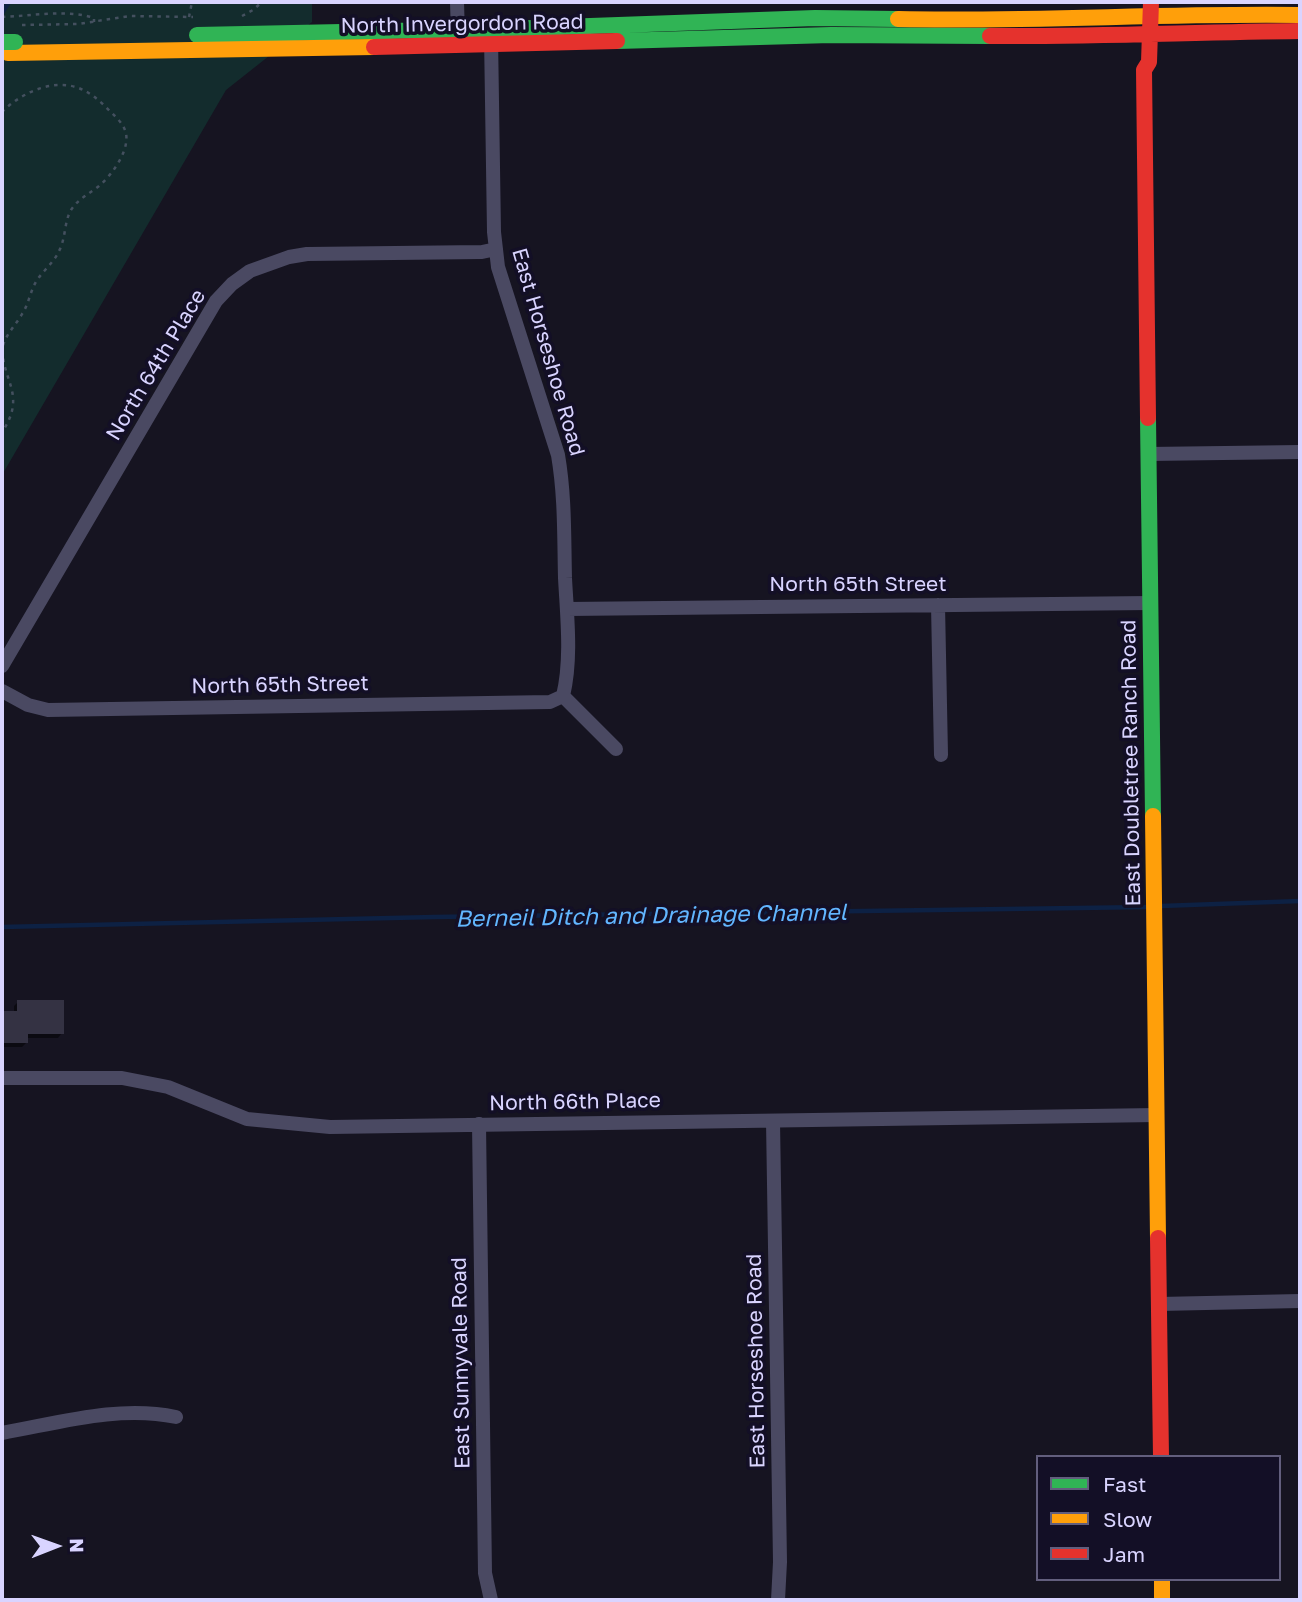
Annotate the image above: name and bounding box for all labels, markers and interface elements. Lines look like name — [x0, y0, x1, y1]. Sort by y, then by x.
street label: North Invergordon Road — [340, 9, 584, 39]
street label: East Horseshoe Road — [506, 245, 590, 459]
street label: North 64th Place — [101, 285, 211, 445]
street label: North 65th Street — [769, 571, 947, 597]
street label: East Doubletree Ranch Road — [1116, 619, 1146, 907]
street label: North 65th Street — [191, 671, 369, 699]
water label: Berneil Ditch and Drainage Channel — [455, 899, 847, 933]
street label: North 66th Place — [489, 1088, 661, 1116]
street label: East Horseshoe Road — [742, 1253, 770, 1469]
street label: East Sunnyvale Road — [447, 1257, 475, 1469]
legend — [1036, 1455, 1281, 1581]
text: Fast — [1103, 1471, 1146, 1497]
text: Slow — [1103, 1506, 1152, 1532]
north arrow — [21, 1511, 91, 1581]
text: N — [66, 1538, 89, 1553]
text: Jam — [1103, 1541, 1145, 1567]

